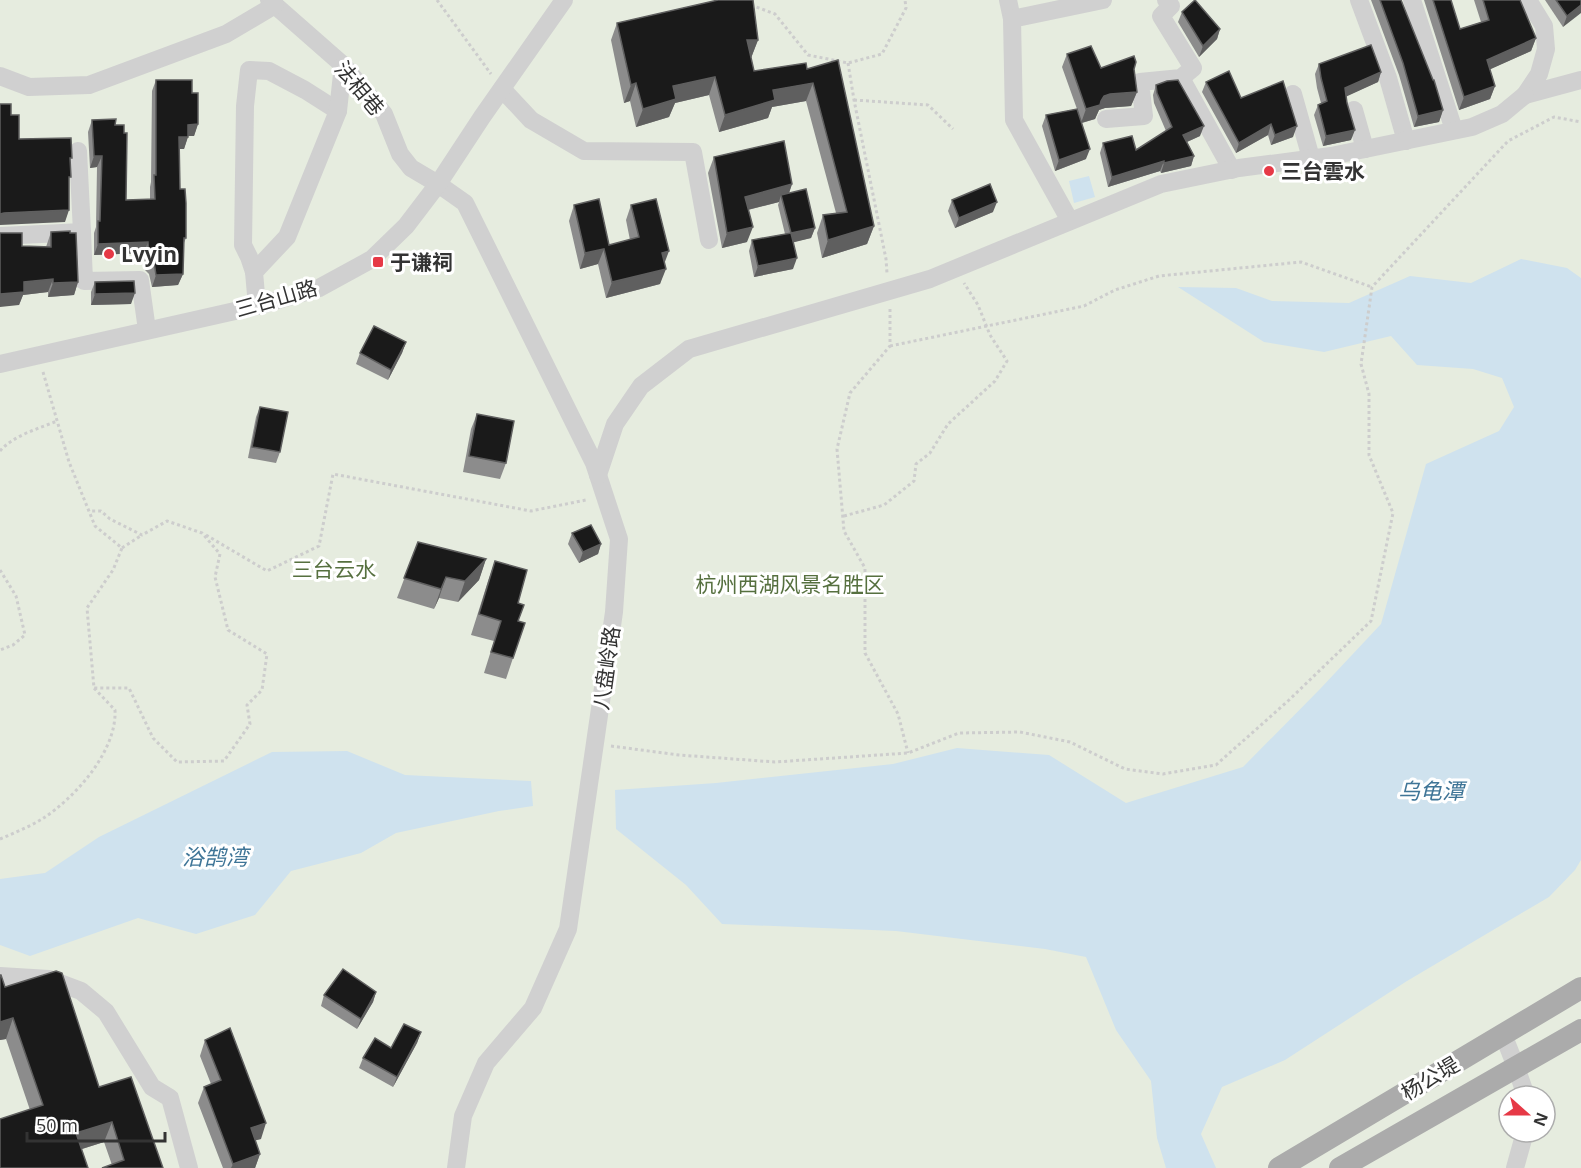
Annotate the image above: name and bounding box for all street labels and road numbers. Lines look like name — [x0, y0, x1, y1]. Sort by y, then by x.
street label: 法相巷 — [329, 55, 391, 121]
street label: 三台山路 — [232, 273, 320, 323]
street label: 八盘岭路 — [586, 624, 626, 712]
street label: 杨公堤 — [1396, 1050, 1464, 1106]

